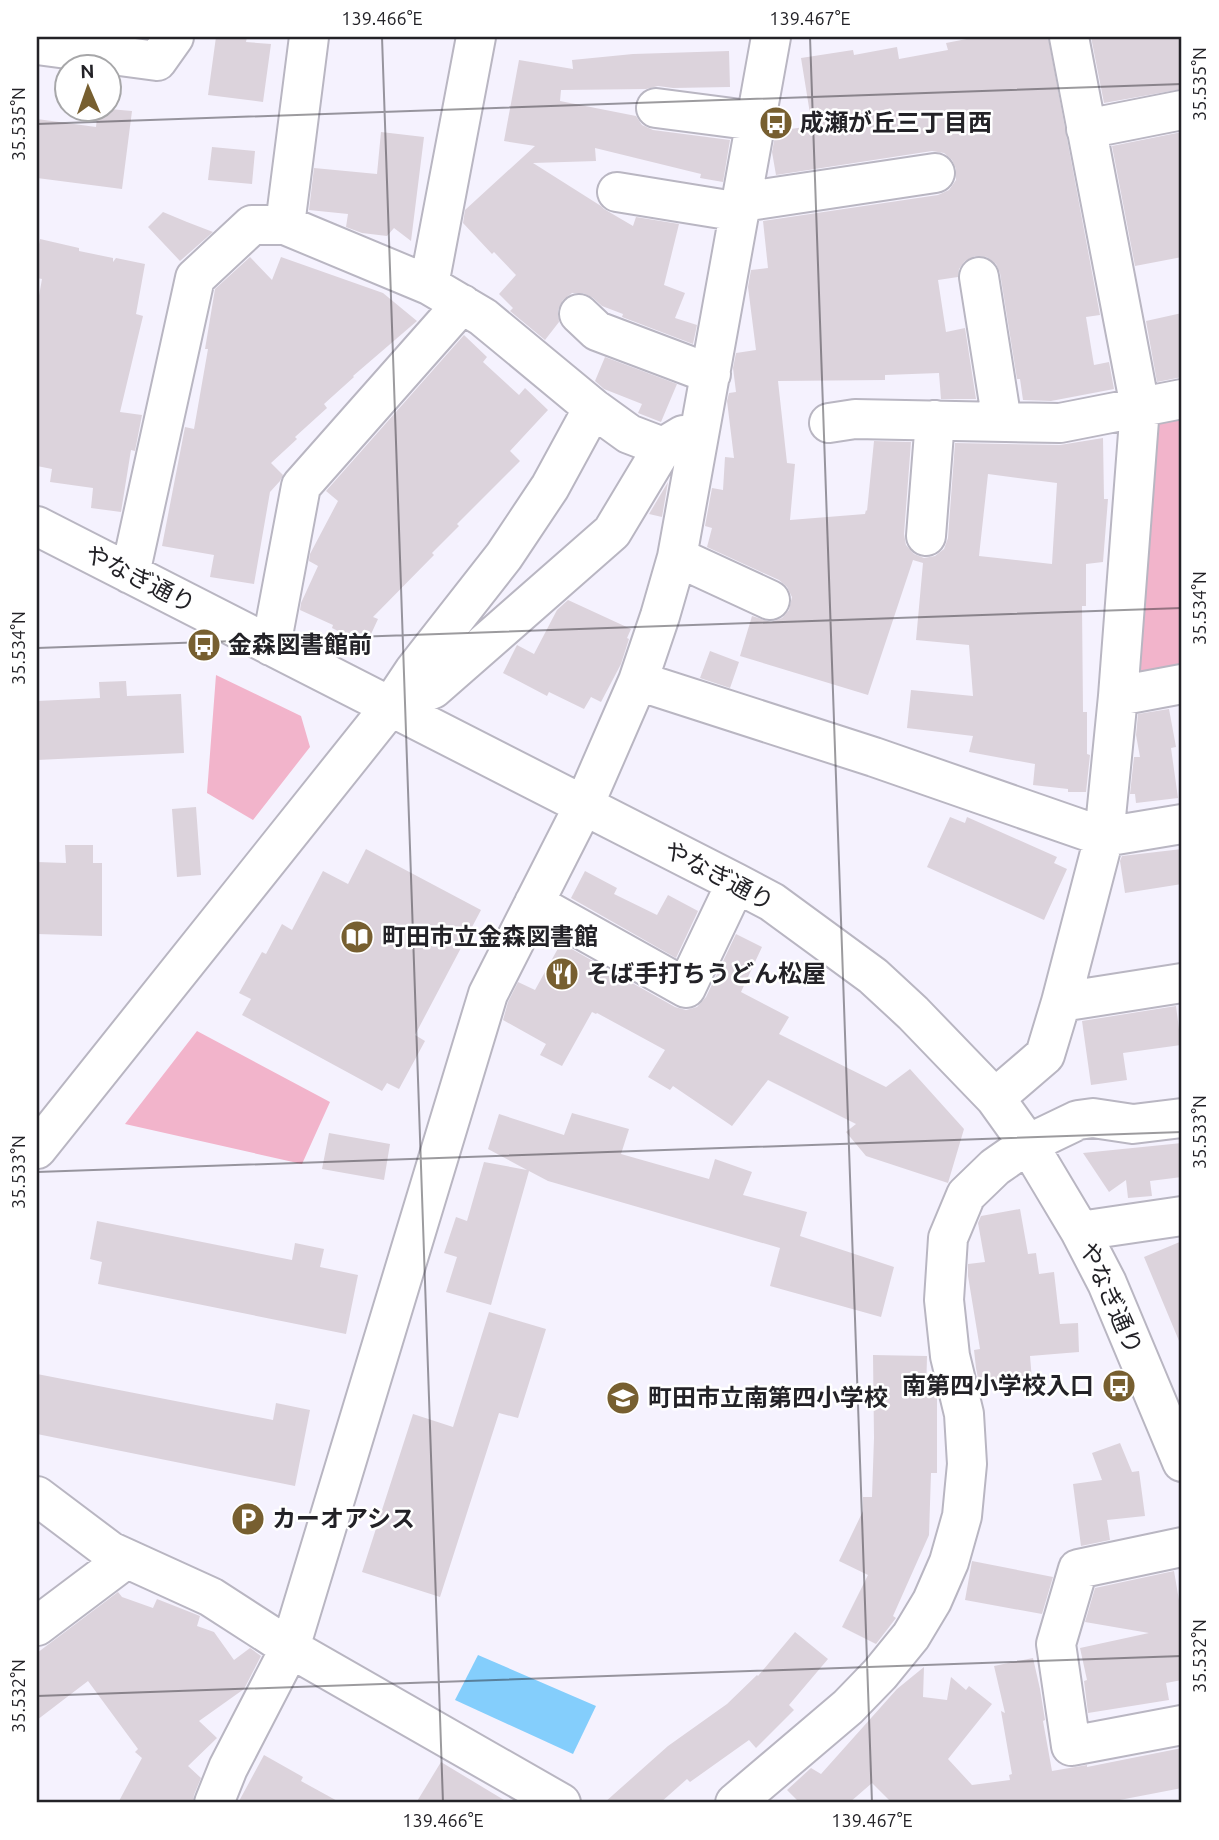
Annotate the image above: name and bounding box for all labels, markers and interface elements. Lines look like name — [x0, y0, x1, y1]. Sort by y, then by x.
text: 139.466°E — [341, 8, 423, 28]
text: 139.467°E — [769, 8, 851, 28]
text: 35.535°N — [1189, 47, 1209, 121]
north arrow — [52, 52, 122, 122]
text: N — [80, 60, 95, 82]
text: 35.535°N — [8, 87, 28, 161]
bus stop icon: 成瀬が丘三丁目西 — [757, 104, 795, 142]
place label: 成瀬が丘三丁目西 — [800, 109, 992, 136]
street label: やなぎ通り — [81, 539, 200, 618]
text: 35.534°N — [1189, 571, 1209, 645]
text: 35.534°N — [8, 611, 28, 685]
bus stop icon: 金森図書館前 — [185, 626, 223, 664]
place label: 金森図書館前 — [228, 631, 372, 658]
street label: やなぎ通り — [660, 835, 779, 916]
library icon: 町田市立金森図書館 — [338, 918, 376, 956]
place label: 町田市立金森図書館 — [382, 923, 598, 950]
restaurant icon: そば手打ちうどん松屋 — [543, 955, 581, 993]
place label: そば手打ちうどん松屋 — [586, 960, 826, 987]
text: 35.533°N — [1189, 1095, 1209, 1169]
text: 35.533°N — [8, 1135, 28, 1209]
street label: やなぎ通り — [1075, 1237, 1148, 1358]
bus stop icon: 南第四小学校入口 — [1100, 1367, 1138, 1405]
place label: 南第四小学校入口 — [902, 1372, 1094, 1399]
school or university icon: 町田市立南第四小学校 — [604, 1379, 642, 1417]
place label: 町田市立南第四小学校 — [648, 1384, 888, 1411]
parking icon: カーオアシス — [229, 1500, 267, 1538]
place label: カーオアシス — [272, 1505, 415, 1532]
text: 35.532°N — [1189, 1619, 1209, 1693]
text: 35.532°N — [8, 1659, 28, 1733]
text: 139.466°E — [402, 1810, 484, 1830]
text: 139.467°E — [831, 1810, 913, 1830]

